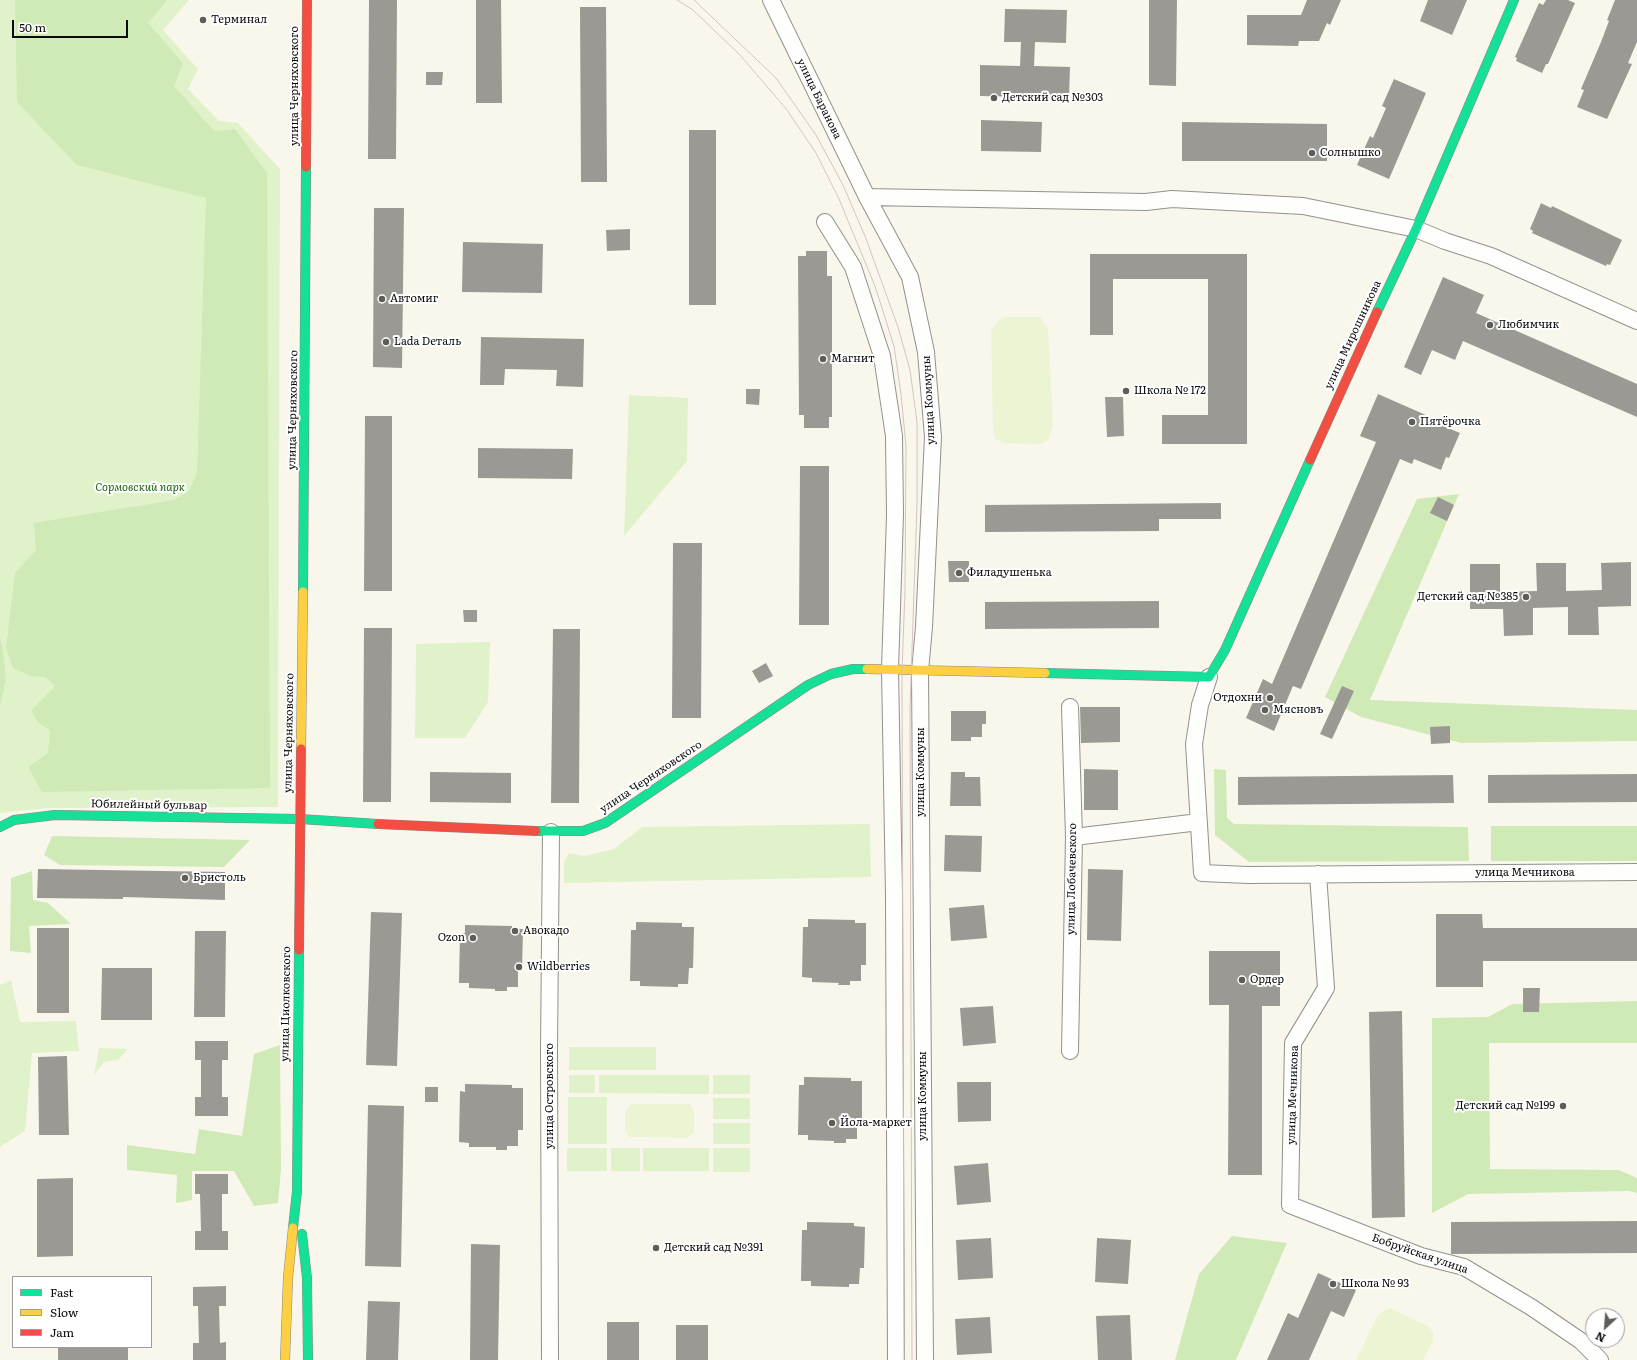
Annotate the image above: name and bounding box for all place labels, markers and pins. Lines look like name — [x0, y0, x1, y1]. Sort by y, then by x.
place label: Терминал — [211, 13, 267, 27]
marker: Терминал — [198, 15, 208, 25]
place label: Детский сад №303 — [1002, 91, 1103, 105]
marker: Детский сад №303 — [989, 93, 999, 103]
place label: Солнышко — [1320, 146, 1381, 160]
marker: Солнышко — [1307, 148, 1317, 158]
place label: Автомиг — [390, 292, 438, 306]
marker: Автомиг — [377, 294, 387, 304]
place label: Любимчик — [1498, 318, 1559, 332]
marker: Любимчик — [1485, 320, 1495, 330]
place label: Lada Dеталь — [394, 335, 461, 349]
marker: Lada Dеталь — [381, 337, 391, 347]
place label: Магнит — [831, 352, 875, 366]
marker: Магнит — [818, 354, 828, 364]
place label: Школа № 172 — [1134, 384, 1206, 398]
marker: Школа № 172 — [1121, 386, 1131, 396]
place label: Пятёрочка — [1420, 415, 1481, 429]
marker: Пятёрочка — [1407, 417, 1417, 427]
place label: Филадушенька — [967, 566, 1052, 580]
marker: Филадушенька — [954, 568, 964, 578]
place label: Детский сад №385 — [1417, 590, 1518, 604]
marker: Детский сад №385 — [1521, 592, 1531, 602]
place label: Отдохни — [1213, 691, 1262, 705]
marker: Отдохни — [1265, 693, 1275, 703]
place label: Мясновъ — [1273, 703, 1323, 717]
marker: Мясновъ — [1260, 705, 1270, 715]
place label: Бристоль — [193, 871, 246, 885]
marker: Бристоль — [180, 873, 190, 883]
place label: Авокадо — [523, 924, 569, 938]
marker: Авокадо — [510, 926, 520, 936]
place label: Ozon — [438, 931, 465, 945]
marker: Ozon — [468, 933, 478, 943]
place label: Wildberries — [527, 960, 590, 974]
marker: Wildberries — [514, 962, 524, 972]
place label: Ордер — [1250, 973, 1284, 987]
marker: Ордер — [1237, 975, 1247, 985]
place label: Детский сад №199 — [1456, 1099, 1555, 1113]
marker: Детский сад №199 — [1558, 1101, 1568, 1111]
place label: Йола-маркет — [840, 1116, 912, 1130]
marker: Йола-маркет — [827, 1118, 837, 1128]
place label: Детский сад №391 — [664, 1241, 763, 1255]
marker: Детский сад №391 — [651, 1243, 661, 1253]
place label: Школа № 93 — [1341, 1277, 1409, 1291]
marker: Школа № 93 — [1328, 1279, 1338, 1289]

